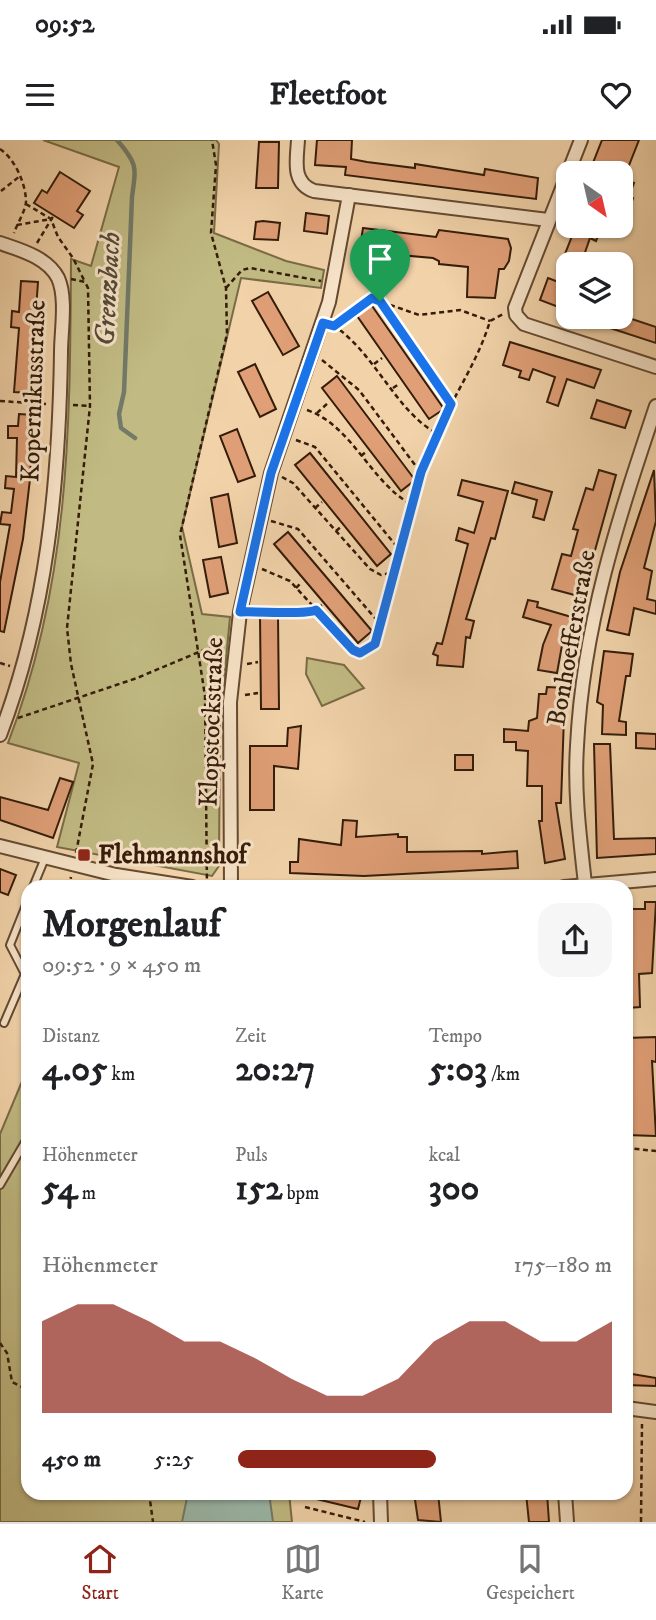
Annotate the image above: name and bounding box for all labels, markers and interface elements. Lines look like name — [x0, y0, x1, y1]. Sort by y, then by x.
text: 09:52 — [35, 8, 94, 41]
text: Fleetfoot — [269, 75, 387, 115]
icon: menu — [21, 76, 59, 114]
icon: heart — [597, 76, 635, 114]
north arrow — [556, 161, 634, 238]
map controls — [556, 161, 633, 329]
pin — [350, 229, 410, 301]
water label: Grenzbach — [88, 231, 128, 347]
icon: arrive — [361, 240, 399, 278]
button: layers — [556, 252, 633, 329]
street label: Kopernikusstraße — [14, 299, 54, 483]
street label: Bonhoefferstraße — [540, 547, 604, 729]
street label: Klopstockstraße — [193, 637, 231, 807]
place label: Flehmannshof — [98, 839, 252, 872]
marker: Flehmannshof — [76, 847, 92, 863]
text: Morgenlauf — [42, 901, 221, 949]
button: share — [538, 903, 612, 977]
text: 09:52 · 9 × 450 m — [42, 951, 201, 980]
text: Distanz — [42, 1025, 100, 1048]
text: Zeit — [235, 1025, 266, 1048]
text: Tempo — [429, 1025, 482, 1048]
text: 4.05 — [42, 1048, 108, 1092]
text: 20:27 — [235, 1048, 315, 1092]
text: 5:03 — [429, 1048, 487, 1092]
text: km — [108, 1063, 135, 1086]
text: /km — [487, 1063, 520, 1086]
text: Höhenmeter — [42, 1144, 138, 1167]
text: Puls — [235, 1144, 268, 1167]
text: kcal — [429, 1144, 460, 1167]
text: 54 — [42, 1167, 78, 1211]
text: 152 — [235, 1167, 283, 1211]
text: 300 — [429, 1167, 479, 1211]
text: m — [78, 1182, 96, 1205]
text: bpm — [283, 1182, 319, 1205]
text: Höhenmeter — [42, 1251, 158, 1280]
text: 175–180 m — [513, 1251, 612, 1280]
text: 450 m — [42, 1445, 101, 1474]
text: 5:25 — [154, 1445, 194, 1474]
tab: Start — [81, 1540, 119, 1605]
tab: Karte — [281, 1540, 324, 1605]
tab: Gespeichert — [486, 1540, 575, 1605]

